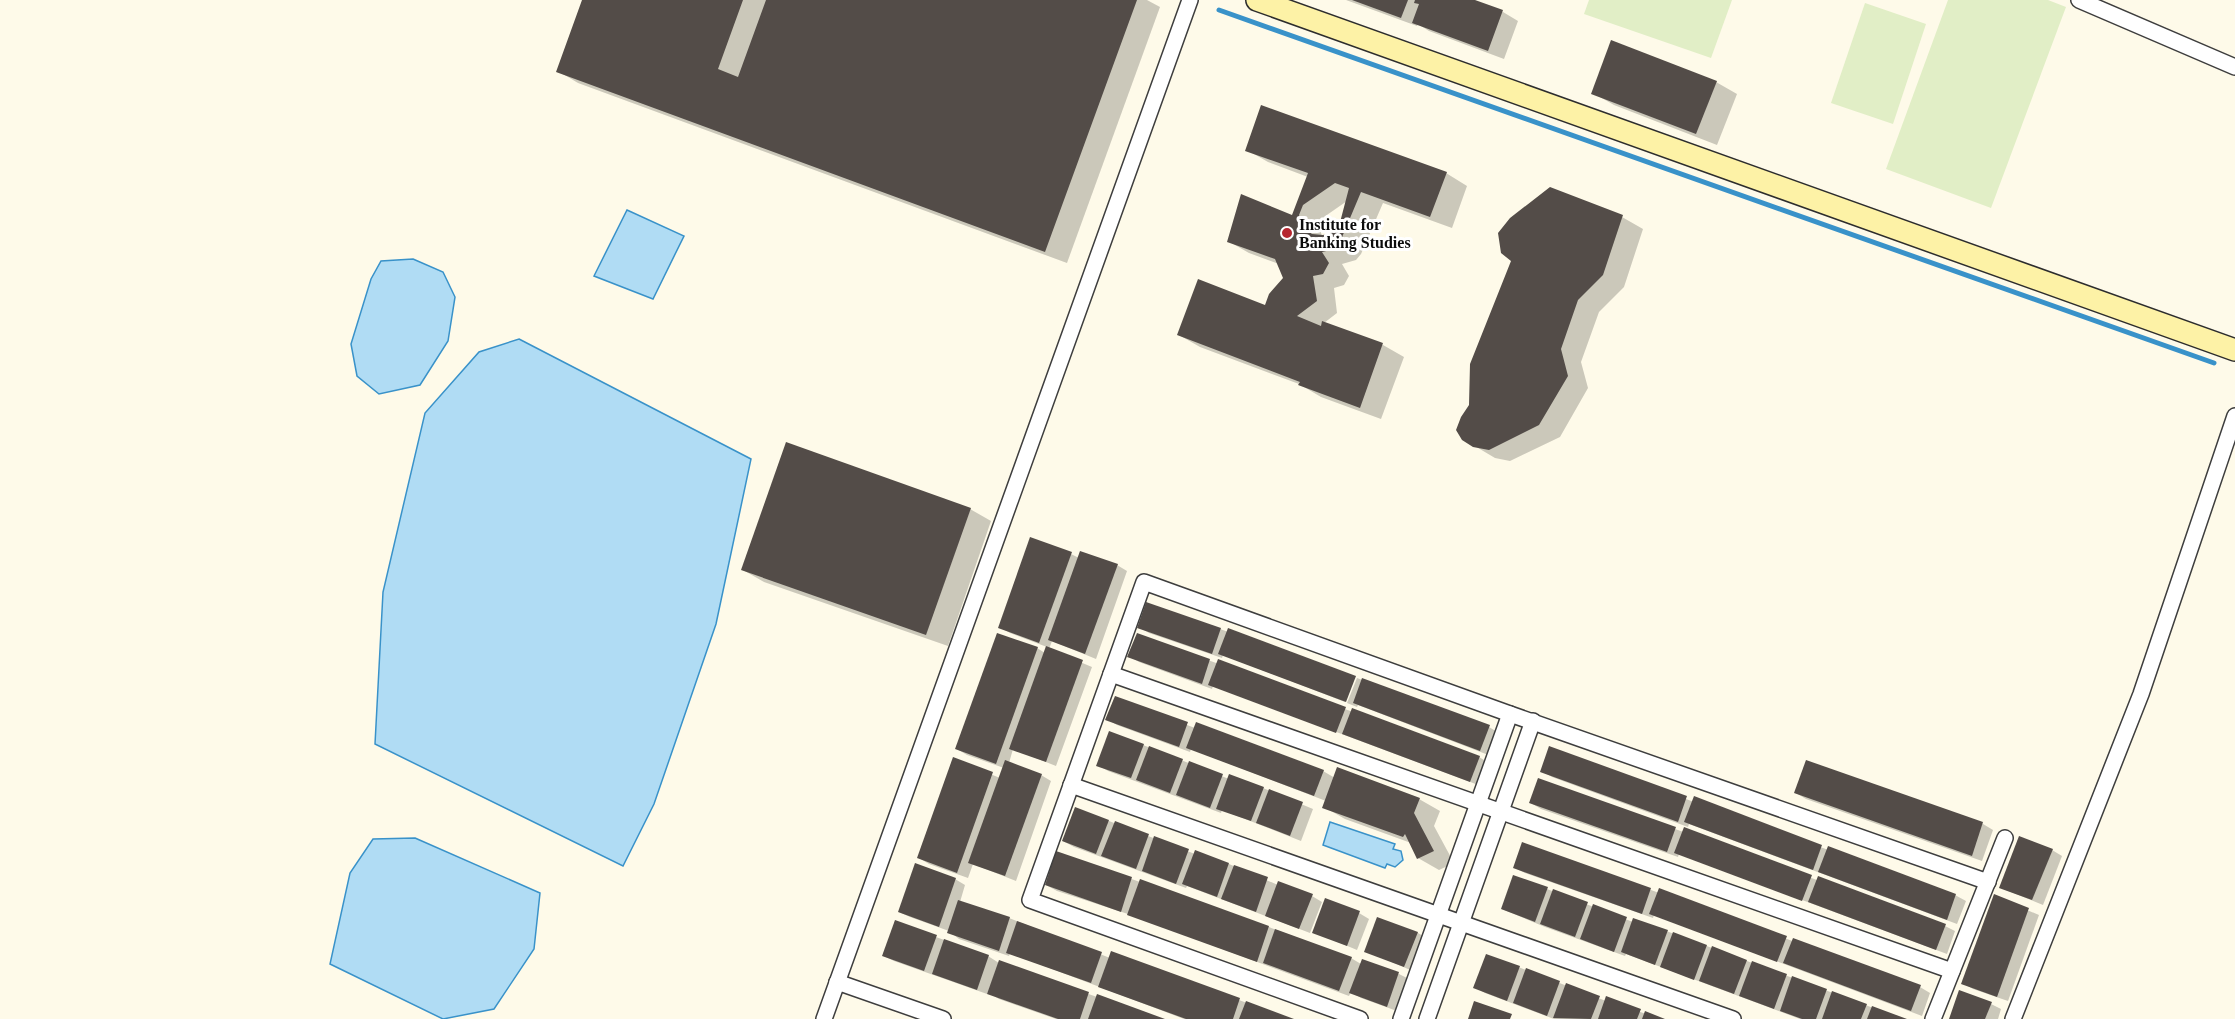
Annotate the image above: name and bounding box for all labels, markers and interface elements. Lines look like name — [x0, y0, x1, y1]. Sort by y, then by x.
place label: Institute for Banking Studies — [1299, 216, 1411, 252]
marker: Institute for Banking Studies — [1280, 226, 1294, 240]

